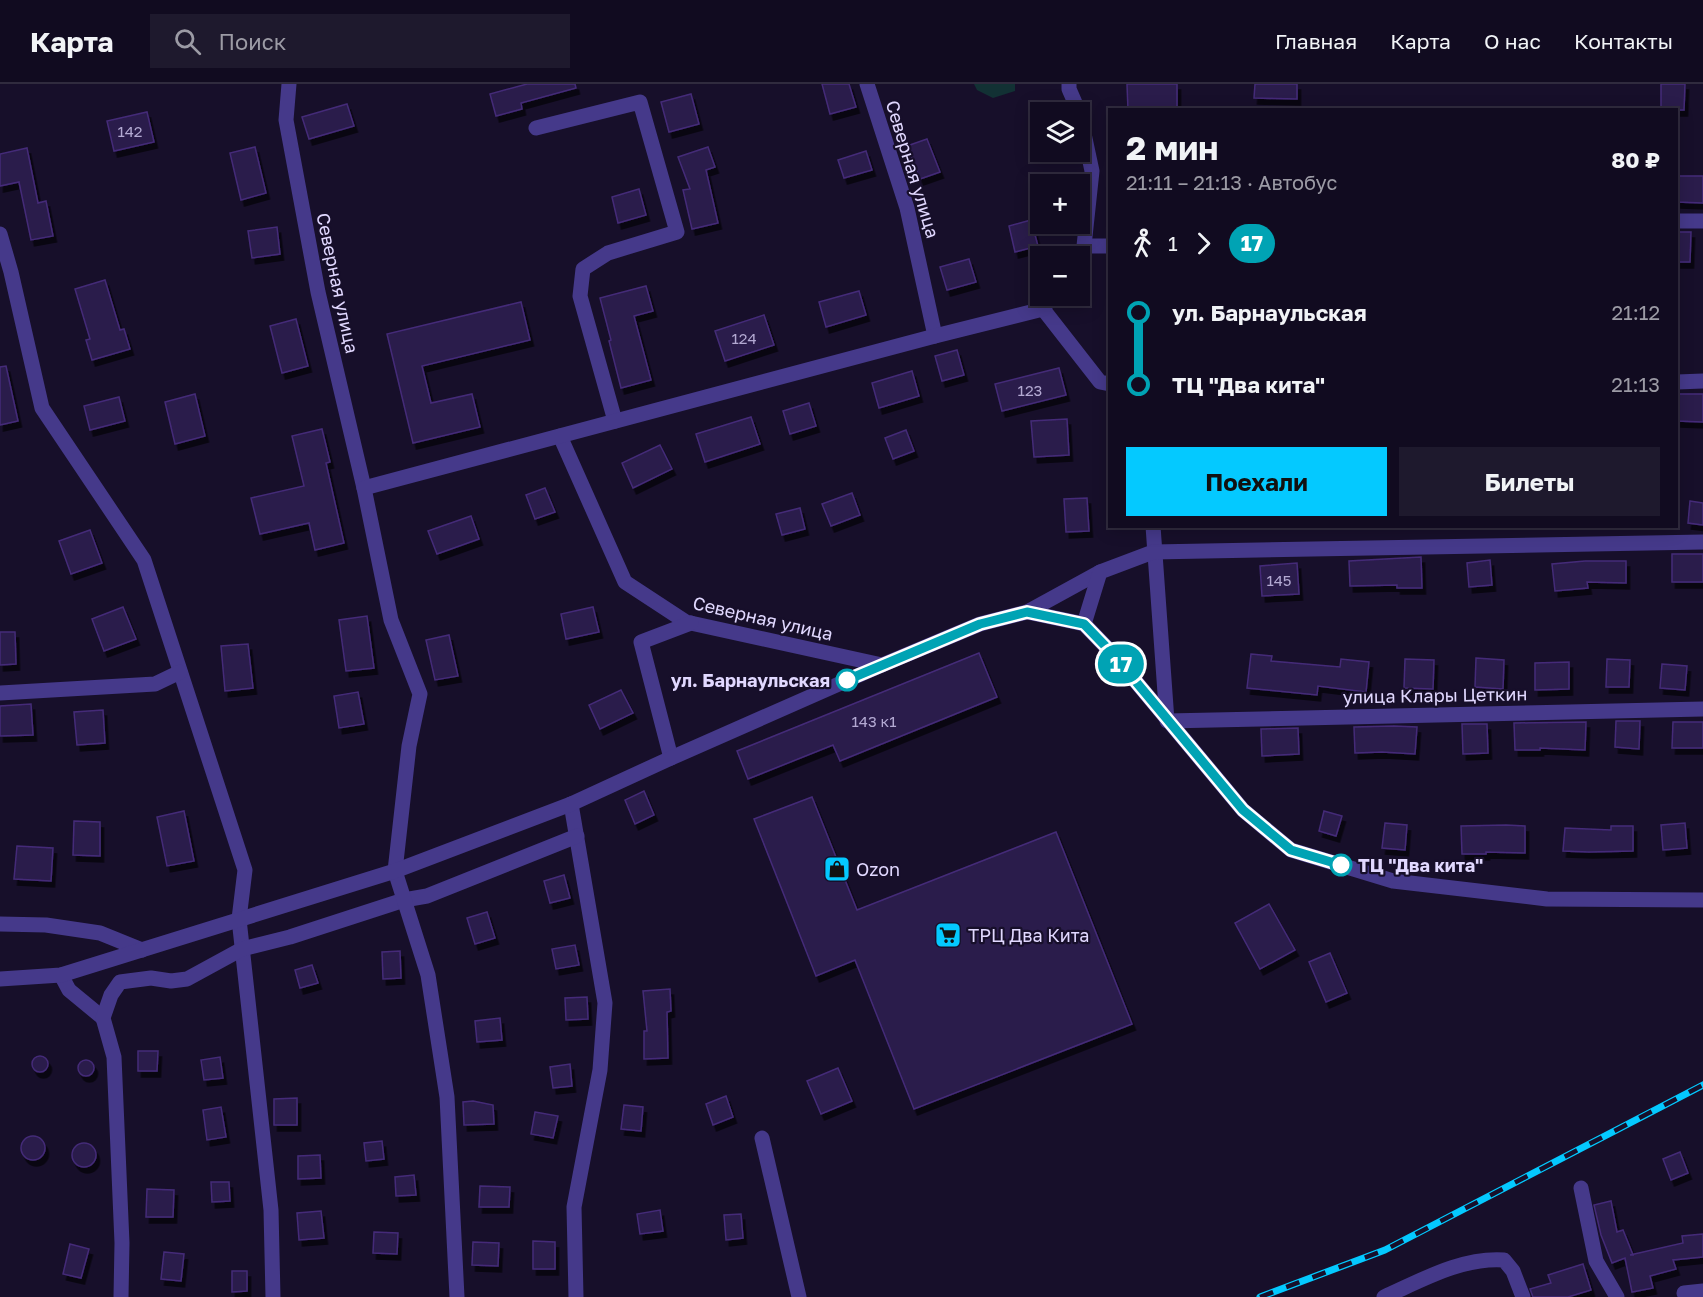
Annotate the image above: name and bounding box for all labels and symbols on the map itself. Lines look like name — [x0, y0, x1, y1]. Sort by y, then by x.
street label: Северная улица — [882, 97, 944, 241]
house number: 142 — [117, 122, 143, 140]
street label: Северная улица — [312, 211, 364, 355]
house number: 124 — [731, 329, 757, 347]
house number: 123 — [1018, 381, 1042, 399]
house number: 145 — [1266, 571, 1292, 589]
street label: Северная улица — [691, 591, 835, 645]
line badge: 17 — [1094, 644, 1148, 684]
place label: ул. Барнаульская — [671, 669, 830, 691]
marker: ул. Барнаульская — [836, 669, 858, 691]
street label: улица Клары Цеткин — [1343, 682, 1527, 708]
house number: 143 к1 — [852, 712, 896, 730]
shop icon: Ozon — [822, 854, 852, 884]
marker: ТЦ "Два кита" — [1330, 854, 1352, 876]
place label: ТЦ "Два кита" — [1358, 854, 1483, 876]
place label: Ozon — [856, 858, 900, 880]
supermarket icon: ТРЦ Два Кита — [933, 920, 963, 950]
place label: ТРЦ Два Кита — [968, 924, 1089, 946]

